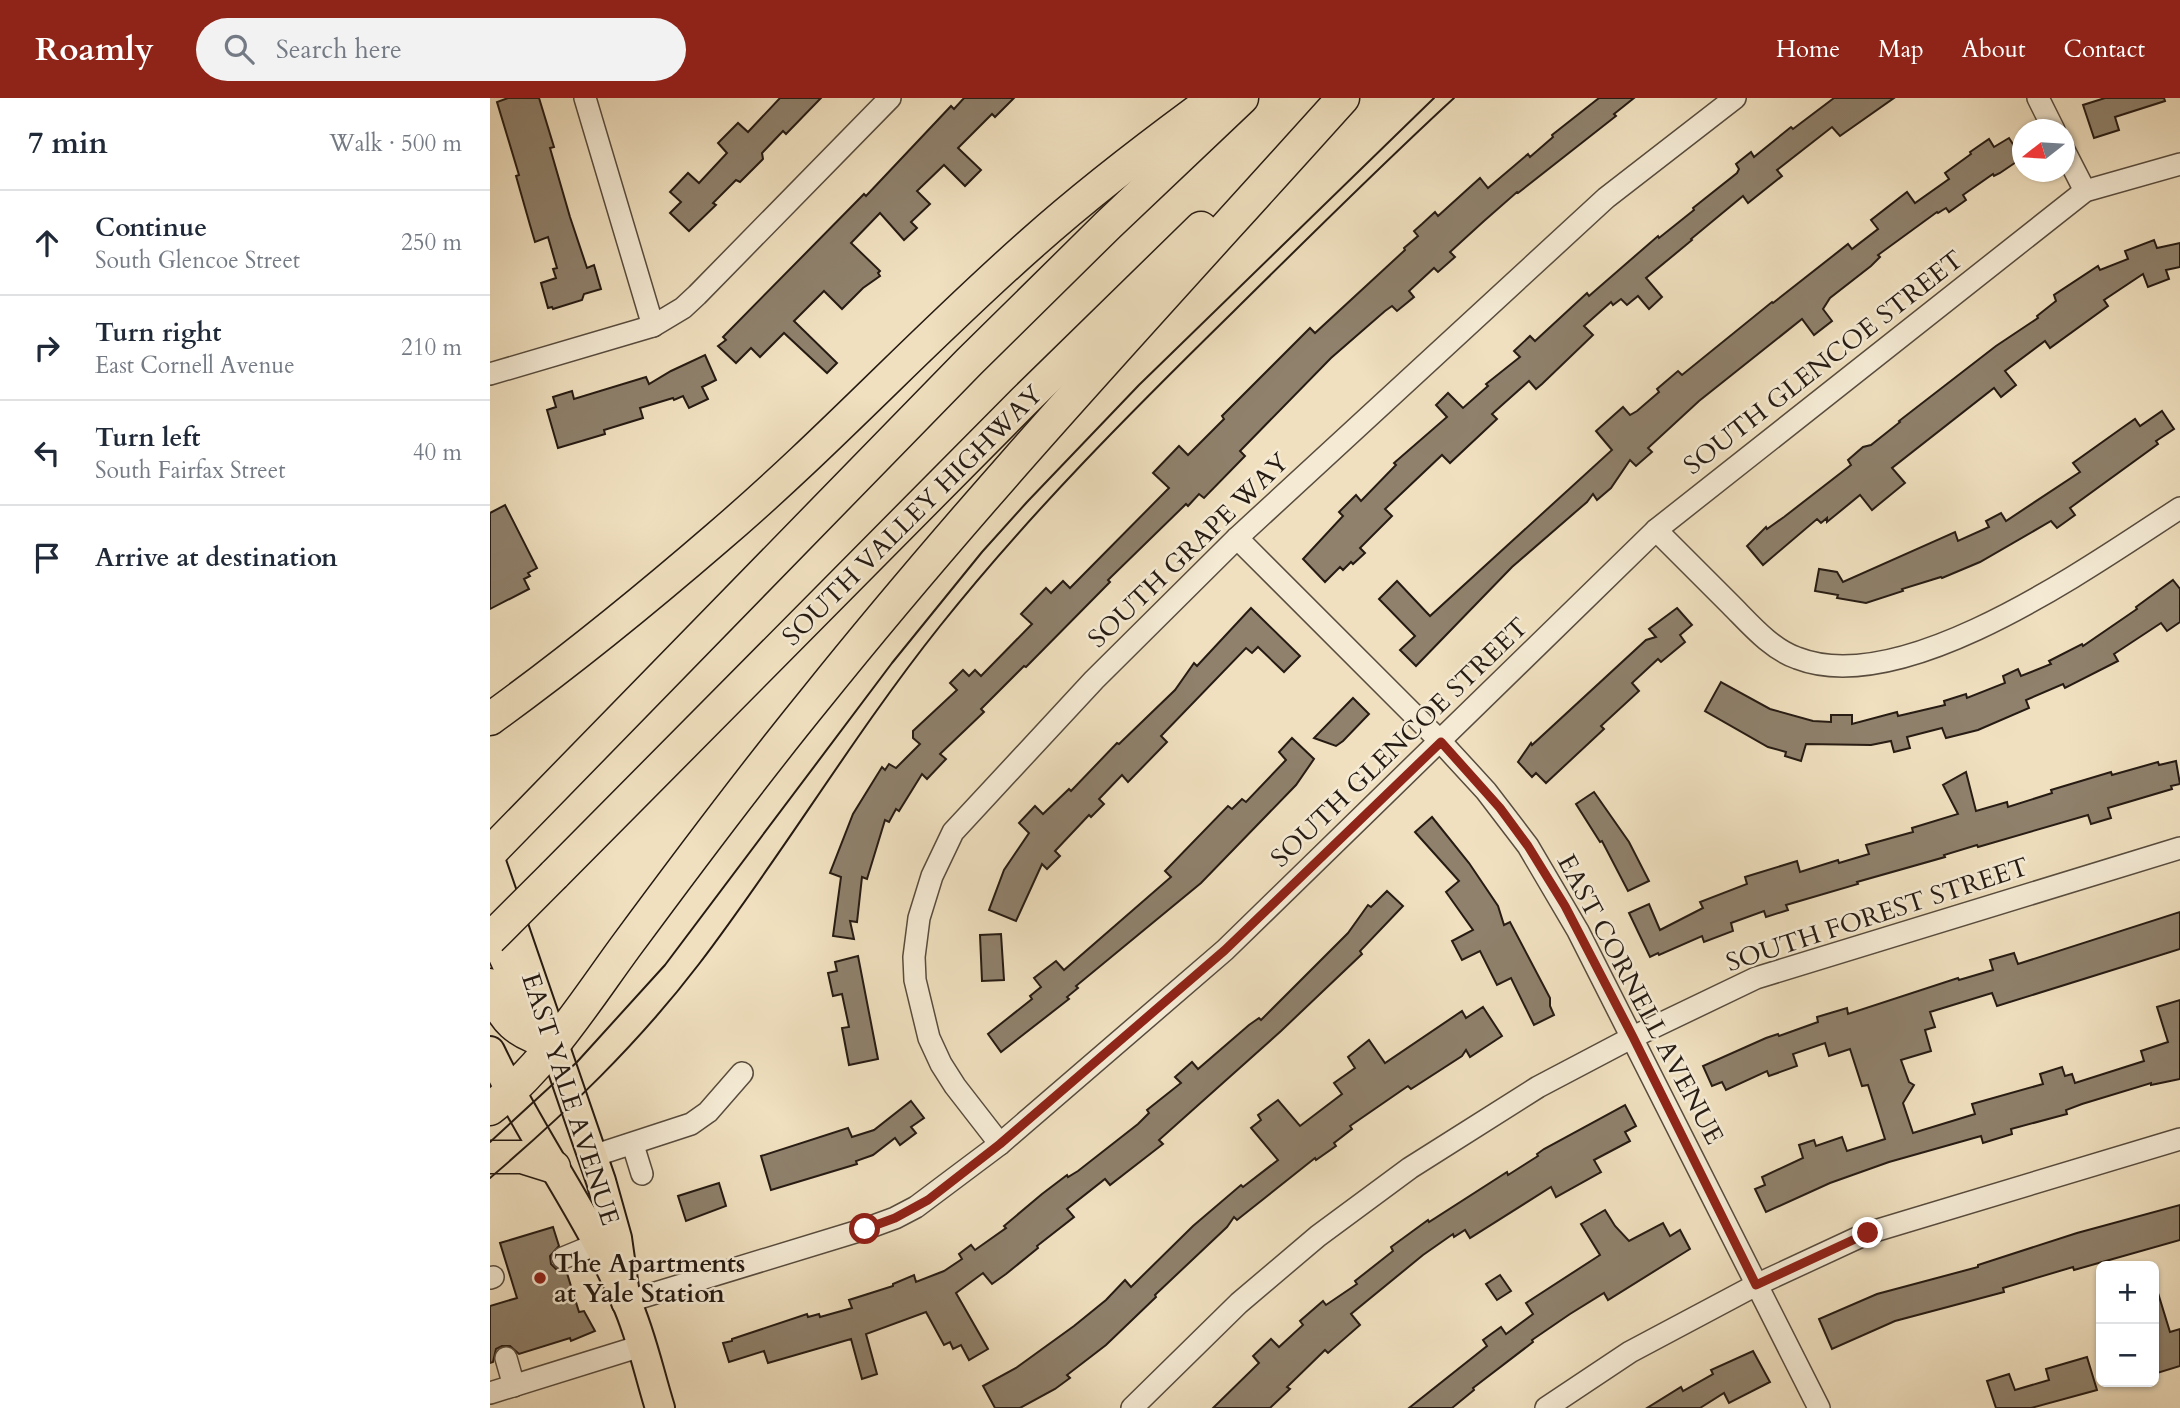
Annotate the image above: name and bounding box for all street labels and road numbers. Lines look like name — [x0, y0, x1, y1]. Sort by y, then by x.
street label: SOUTH GLENCOE STREET — [1676, 242, 1970, 483]
street label: SOUTH VALLEY HIGHWAY — [774, 377, 1051, 653]
street label: SOUTH GRAPE WAY — [1080, 445, 1297, 656]
street label: SOUTH GLENCOE STREET — [1263, 610, 1536, 875]
street label: EAST CORNELL AVENUE — [1549, 848, 1732, 1150]
street label: SOUTH FOREST STREET — [1721, 849, 2033, 980]
street label: EAST YALE AVENUE — [513, 969, 628, 1230]

